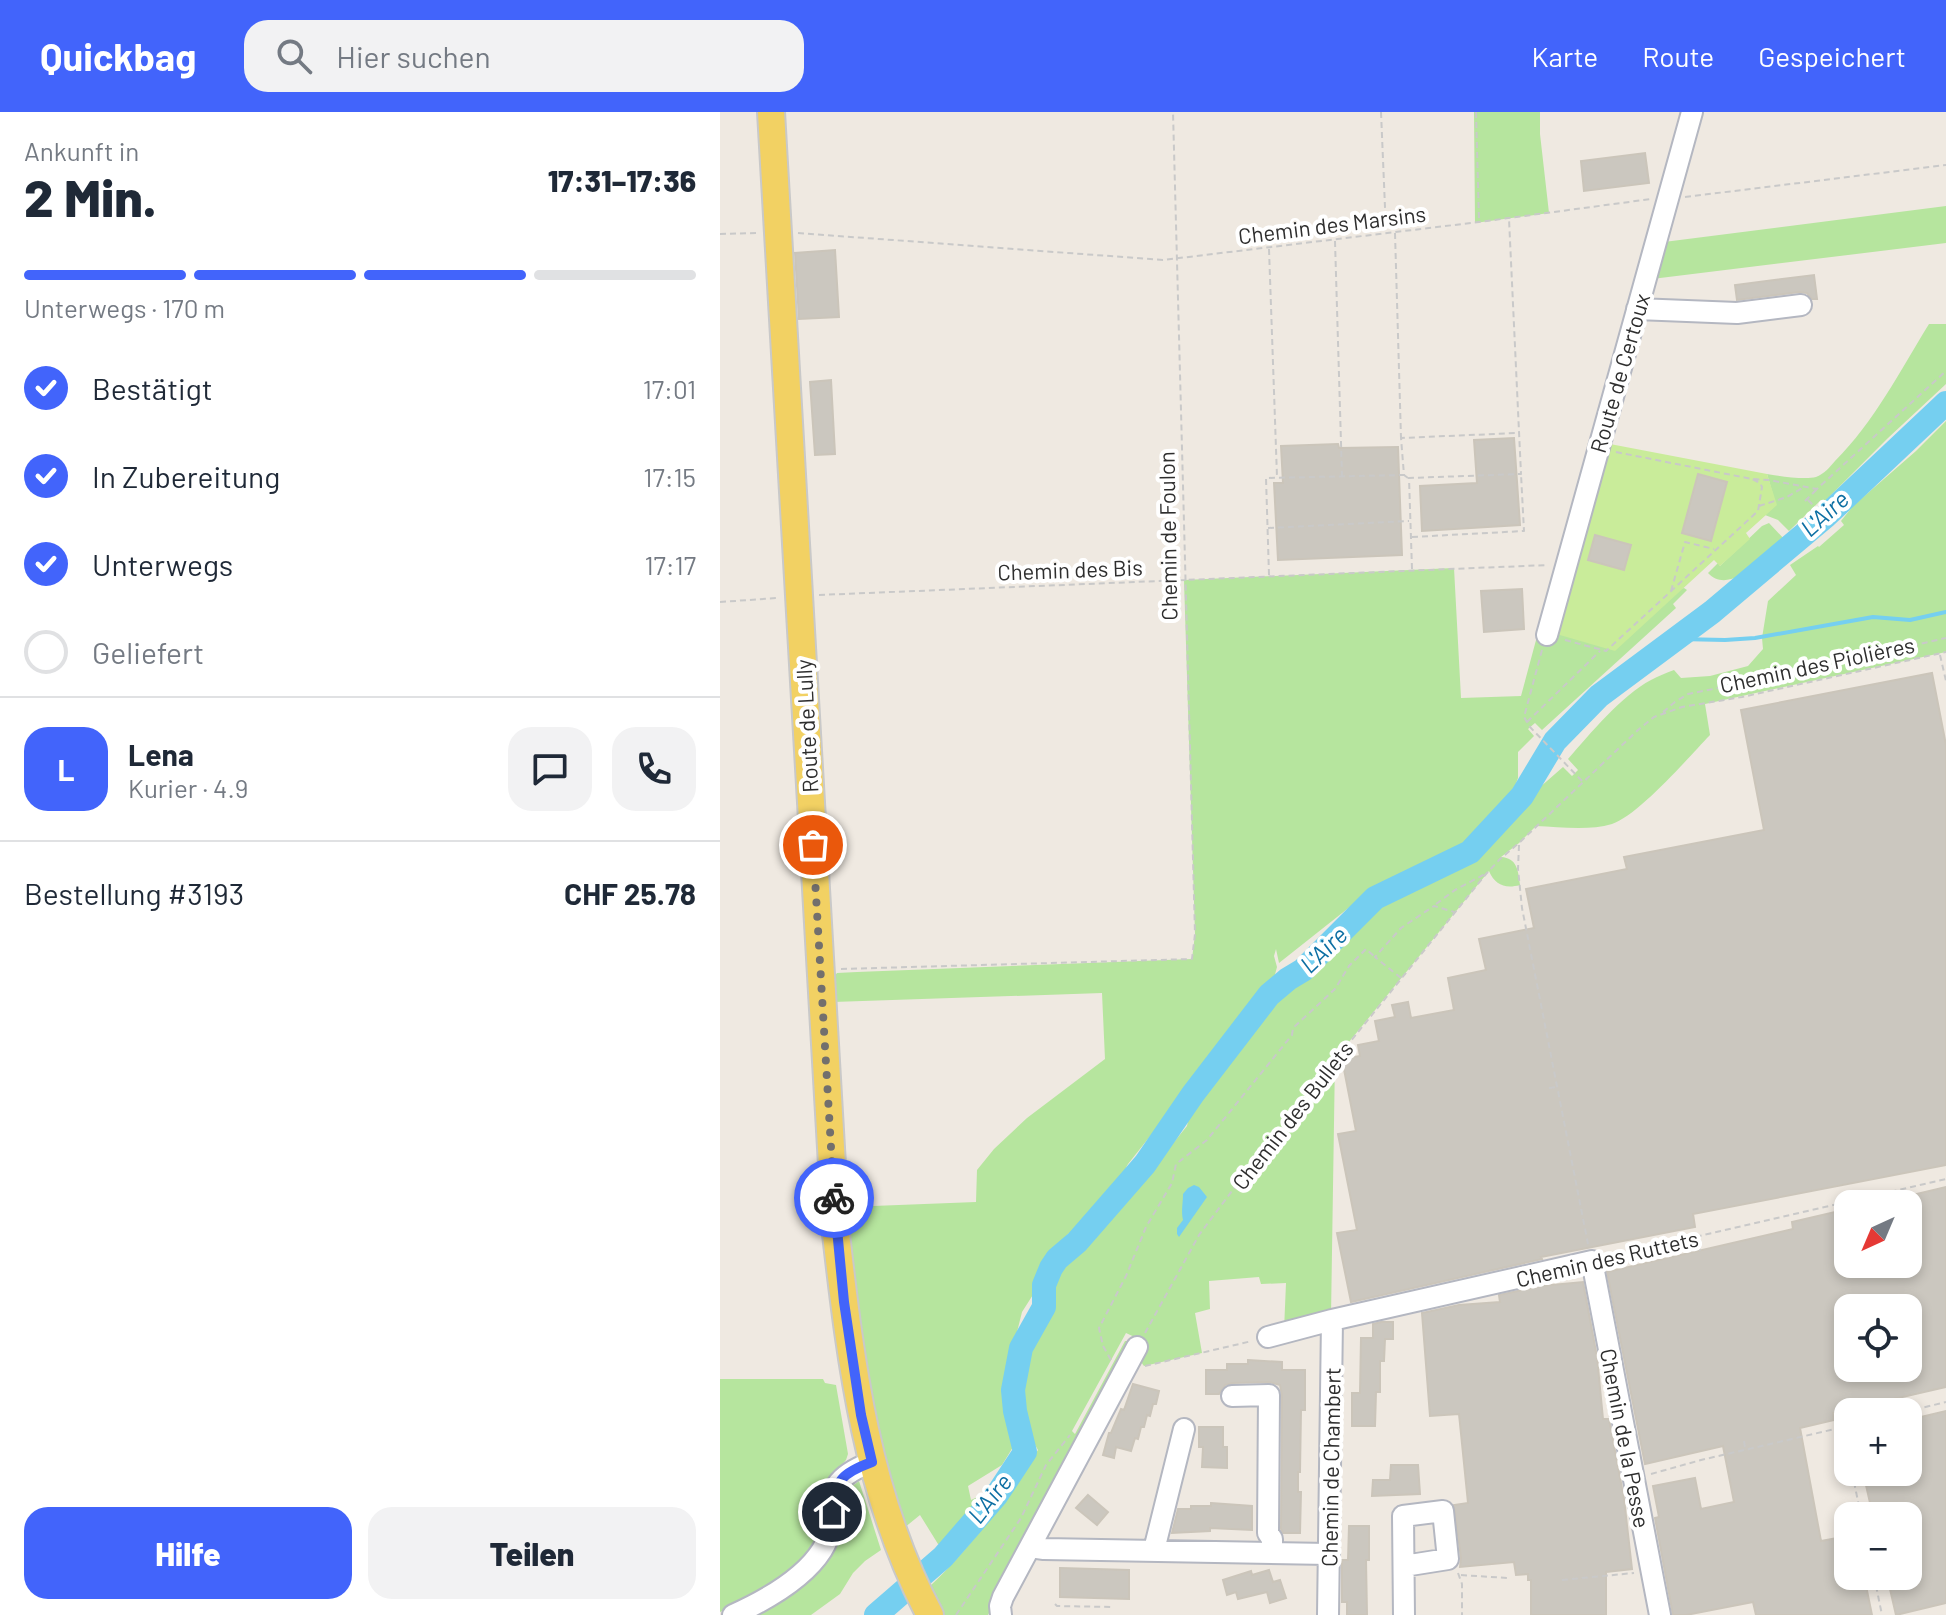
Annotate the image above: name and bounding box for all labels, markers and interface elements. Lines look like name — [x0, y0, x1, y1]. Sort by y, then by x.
search box — [244, 20, 804, 92]
text: Quickbag — [40, 33, 196, 79]
icon: search — [272, 34, 316, 78]
text: Hier suchen — [336, 38, 491, 74]
text: Karte — [1532, 39, 1598, 73]
text: Route — [1642, 39, 1714, 73]
text: Gespeichert — [1758, 39, 1906, 73]
text: Ankunft in — [24, 135, 139, 166]
text: 17:31–17:36 — [548, 162, 696, 198]
text: 2 Min. — [24, 165, 157, 227]
street label: Chemin des Marsins — [1237, 200, 1427, 248]
street label: Route de Certoux — [1584, 290, 1654, 456]
text: Unterwegs · 170 m — [24, 292, 225, 323]
icon: check — [24, 366, 68, 410]
text: Bestätigt — [92, 370, 213, 406]
text: 17:01 — [643, 373, 696, 404]
street label: Chemin de Foulon — [1153, 451, 1181, 621]
icon: check — [24, 454, 68, 498]
text: In Zubereitung — [92, 458, 280, 494]
text: 17:15 — [643, 461, 696, 492]
water label: L'Aire — [1794, 484, 1854, 542]
icon: check — [24, 542, 68, 586]
text: Unterwegs — [92, 546, 233, 582]
text: 17:17 — [644, 549, 696, 580]
street label: Chemin des Bis — [997, 553, 1143, 585]
street label: Chemin des Piolières — [1717, 631, 1917, 697]
text: Geliefert — [92, 634, 204, 670]
street label: Route de Lully — [790, 659, 822, 793]
button: chat — [508, 727, 592, 811]
button: phone — [612, 727, 696, 811]
text: Lena — [128, 736, 194, 772]
text: L — [57, 751, 75, 787]
text: Kurier · 4.9 — [128, 772, 248, 803]
pin — [779, 811, 847, 879]
icon: bag — [791, 823, 835, 867]
text: Bestellung #3193 — [24, 875, 244, 911]
text: CHF 25.78 — [564, 875, 696, 911]
water label: L'Aire — [1293, 920, 1353, 978]
street label: Chemin des Bullets — [1226, 1036, 1358, 1194]
courier — [794, 1158, 874, 1238]
icon: bike — [812, 1176, 856, 1220]
north arrow — [1834, 1190, 1922, 1278]
map controls — [1834, 1190, 1922, 1590]
street label: Chemin des Ruttets — [1513, 1224, 1701, 1292]
button: locate — [1834, 1294, 1922, 1382]
street label: Chemin de la Pesse — [1596, 1346, 1656, 1530]
street label: Chemin de Chambert — [1315, 1367, 1345, 1567]
button: + — [1834, 1398, 1922, 1486]
water label: L'Aire — [961, 1468, 1017, 1528]
pin — [798, 1478, 866, 1546]
icon: home — [810, 1490, 854, 1534]
button: − — [1834, 1502, 1922, 1590]
button: Hilfe — [24, 1507, 352, 1599]
button: Teilen — [368, 1507, 696, 1599]

